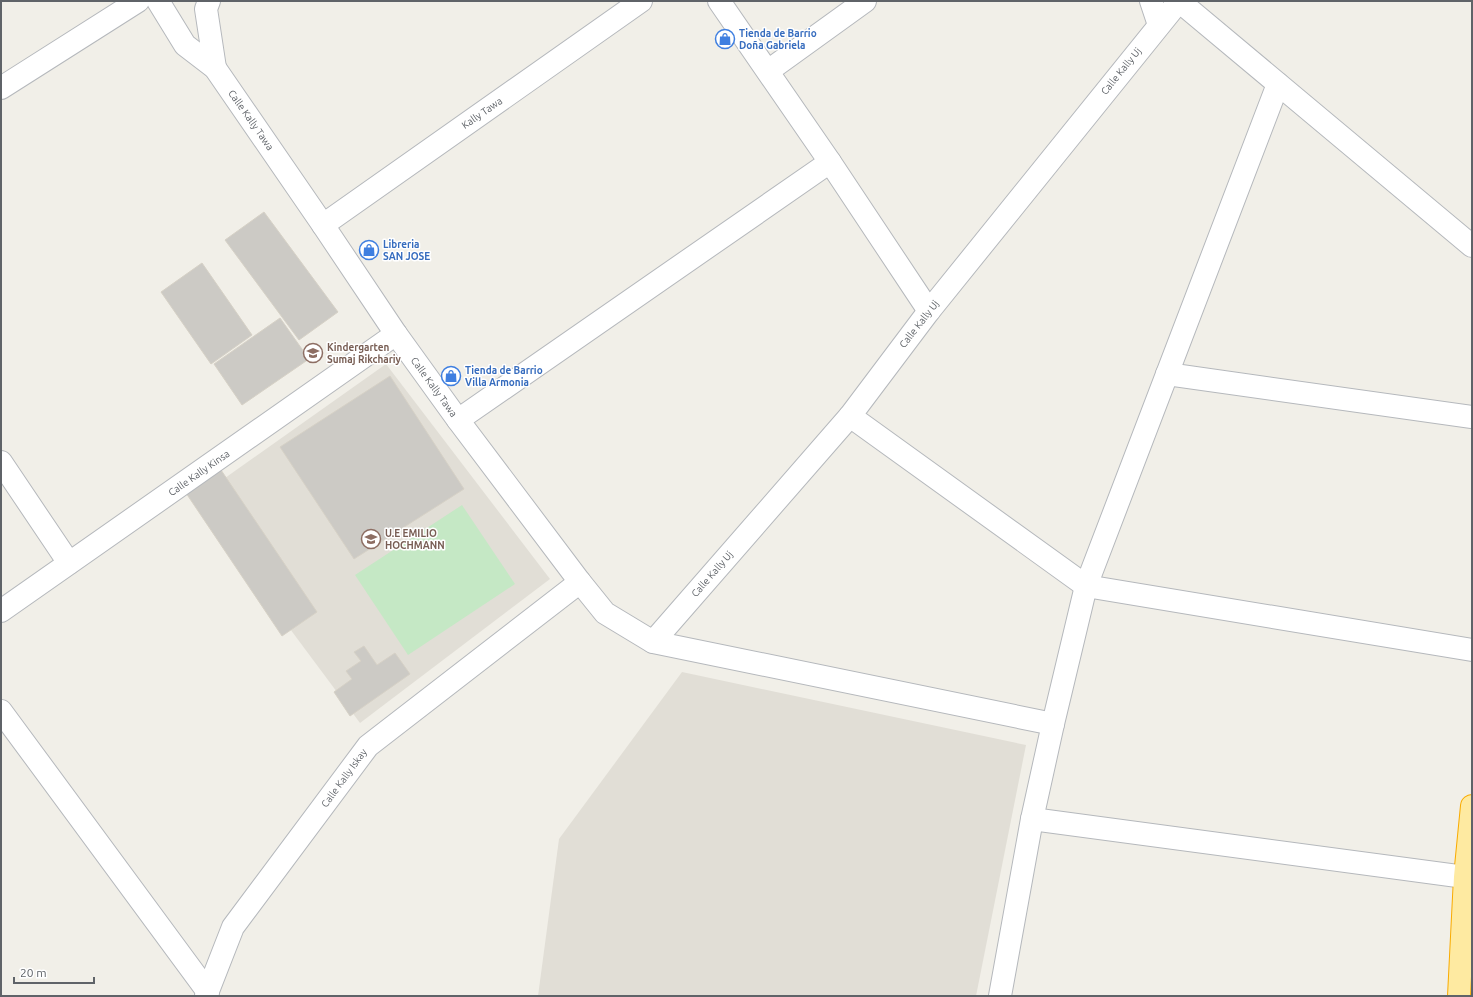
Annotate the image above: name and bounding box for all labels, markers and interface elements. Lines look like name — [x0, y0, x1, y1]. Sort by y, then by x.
shop icon: Tienda de Barrio Doña Gabriela — [714, 28, 736, 50]
place label: Tienda de Barrio Doña Gabriela — [739, 28, 817, 51]
street label: Calle Kally Uj — [1099, 45, 1143, 97]
street label: Calle Kally Tawa — [226, 88, 276, 152]
street label: Kally Tawa — [460, 95, 504, 131]
shop icon: Libreria SAN JOSE — [358, 239, 380, 261]
place label: Libreria SAN JOSE — [383, 239, 430, 262]
street label: Calle Kally Uj — [897, 298, 941, 350]
school or university icon: Kindergarten Sumaj Rikchariy — [302, 342, 324, 364]
place label: Kindergarten Sumaj Rikchariy — [327, 342, 401, 365]
street label: Calle Kally Tawa — [409, 355, 459, 419]
shop icon: Tienda de Barrio Villa Armonia — [440, 365, 462, 387]
place label: Tienda de Barrio Villa Armonia — [465, 365, 543, 388]
street label: Calle Kally Kinsa — [166, 448, 232, 498]
school or university icon: U.E EMILIO HOCHMANN — [360, 528, 382, 550]
place label: U.E EMILIO HOCHMANN — [385, 528, 445, 551]
street label: Calle Kally Uj — [689, 549, 735, 599]
street label: Calle Kally Iskay — [319, 746, 369, 809]
scale bar — [14, 959, 94, 985]
text: 20 m — [20, 966, 47, 979]

